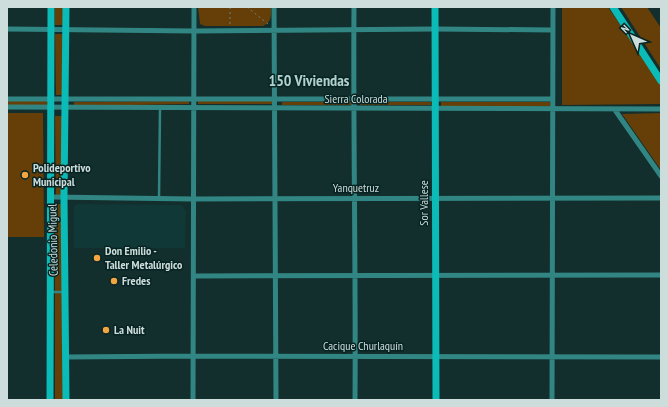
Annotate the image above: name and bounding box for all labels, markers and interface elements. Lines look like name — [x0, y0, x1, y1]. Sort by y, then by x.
north arrow — [612, 16, 652, 56]
text: N — [618, 22, 632, 36]
district label: 150 Viviendas — [269, 70, 350, 90]
street label: Sierra Colorada — [324, 91, 388, 106]
place label: Polideportivo Municipal — [33, 160, 91, 189]
marker: Polideportivo Municipal — [20, 170, 30, 180]
street label: Yanquetruz — [333, 180, 379, 195]
street label: Sor Vallese — [416, 180, 431, 226]
street label: Celedonio Miguel — [44, 204, 61, 276]
place label: Don Emilio - Taller Metalúrgico — [105, 243, 183, 272]
marker: Don Emilio - Taller Metalúrgico — [92, 253, 102, 263]
place label: Fredes — [122, 273, 150, 288]
marker: Fredes — [109, 276, 119, 286]
place label: La Nuit — [114, 322, 145, 337]
marker: La Nuit — [101, 325, 111, 335]
street label: Cacique Churlaquín — [323, 338, 403, 353]

